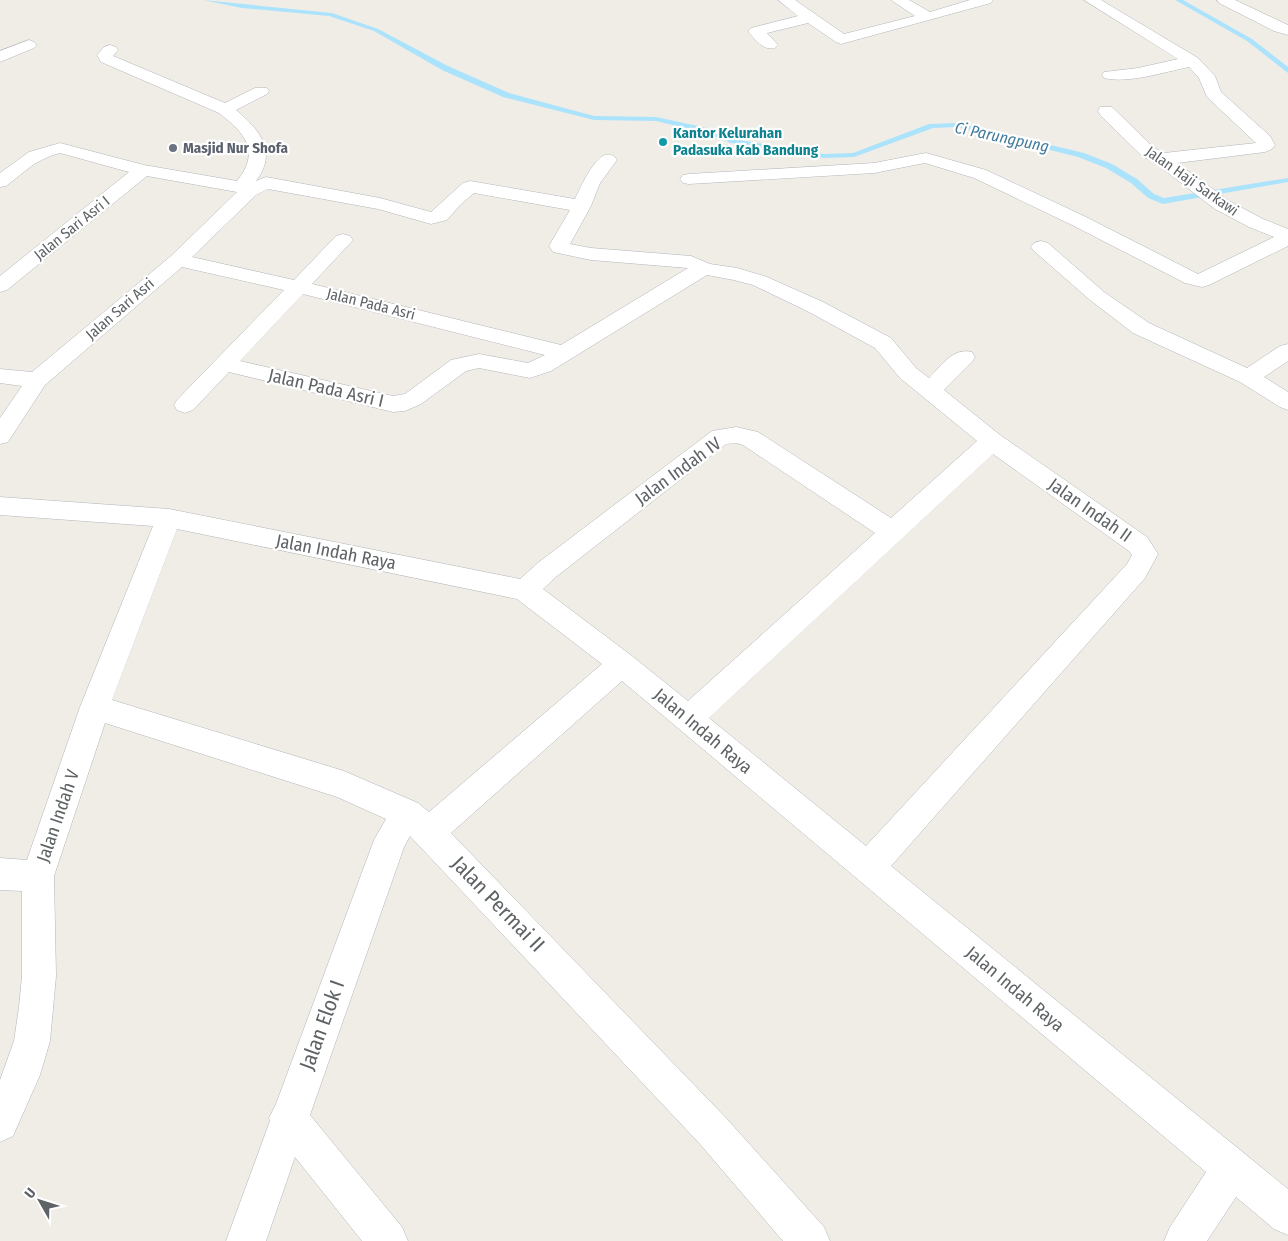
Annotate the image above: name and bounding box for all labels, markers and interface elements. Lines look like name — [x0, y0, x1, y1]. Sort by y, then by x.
water label: Ci Parungpung — [953, 118, 1051, 156]
place label: Kantor Kelurahan Padasuka Kab Bandung — [673, 124, 819, 159]
marker: Kantor Kelurahan Padasuka Kab Bandung — [657, 136, 669, 148]
place label: Masjid Nur Shofa — [183, 139, 288, 157]
marker: Masjid Nur Shofa — [167, 142, 179, 154]
street label: Jalan Haji Sarkawi — [1142, 142, 1242, 220]
street label: Jalan Sari Asri I — [31, 192, 113, 264]
street label: Jalan Sari Asri — [82, 274, 158, 344]
street label: Jalan Pada Asri — [325, 284, 417, 324]
street label: Jalan Pada Asri I — [266, 364, 386, 412]
street label: Jalan Indah IV — [631, 432, 726, 510]
street label: Jalan Indah II — [1044, 473, 1136, 547]
street label: Jalan Indah Raya — [274, 530, 398, 574]
street label: Jalan Indah Raya — [649, 683, 757, 779]
street label: Jalan Indah V — [32, 766, 84, 865]
street label: Jalan Permai II — [446, 851, 550, 957]
street label: Jalan Indah Raya — [961, 941, 1069, 1037]
street label: Jalan Elok I — [294, 976, 350, 1074]
north arrow — [15, 1176, 65, 1226]
text: U — [21, 1185, 39, 1202]

